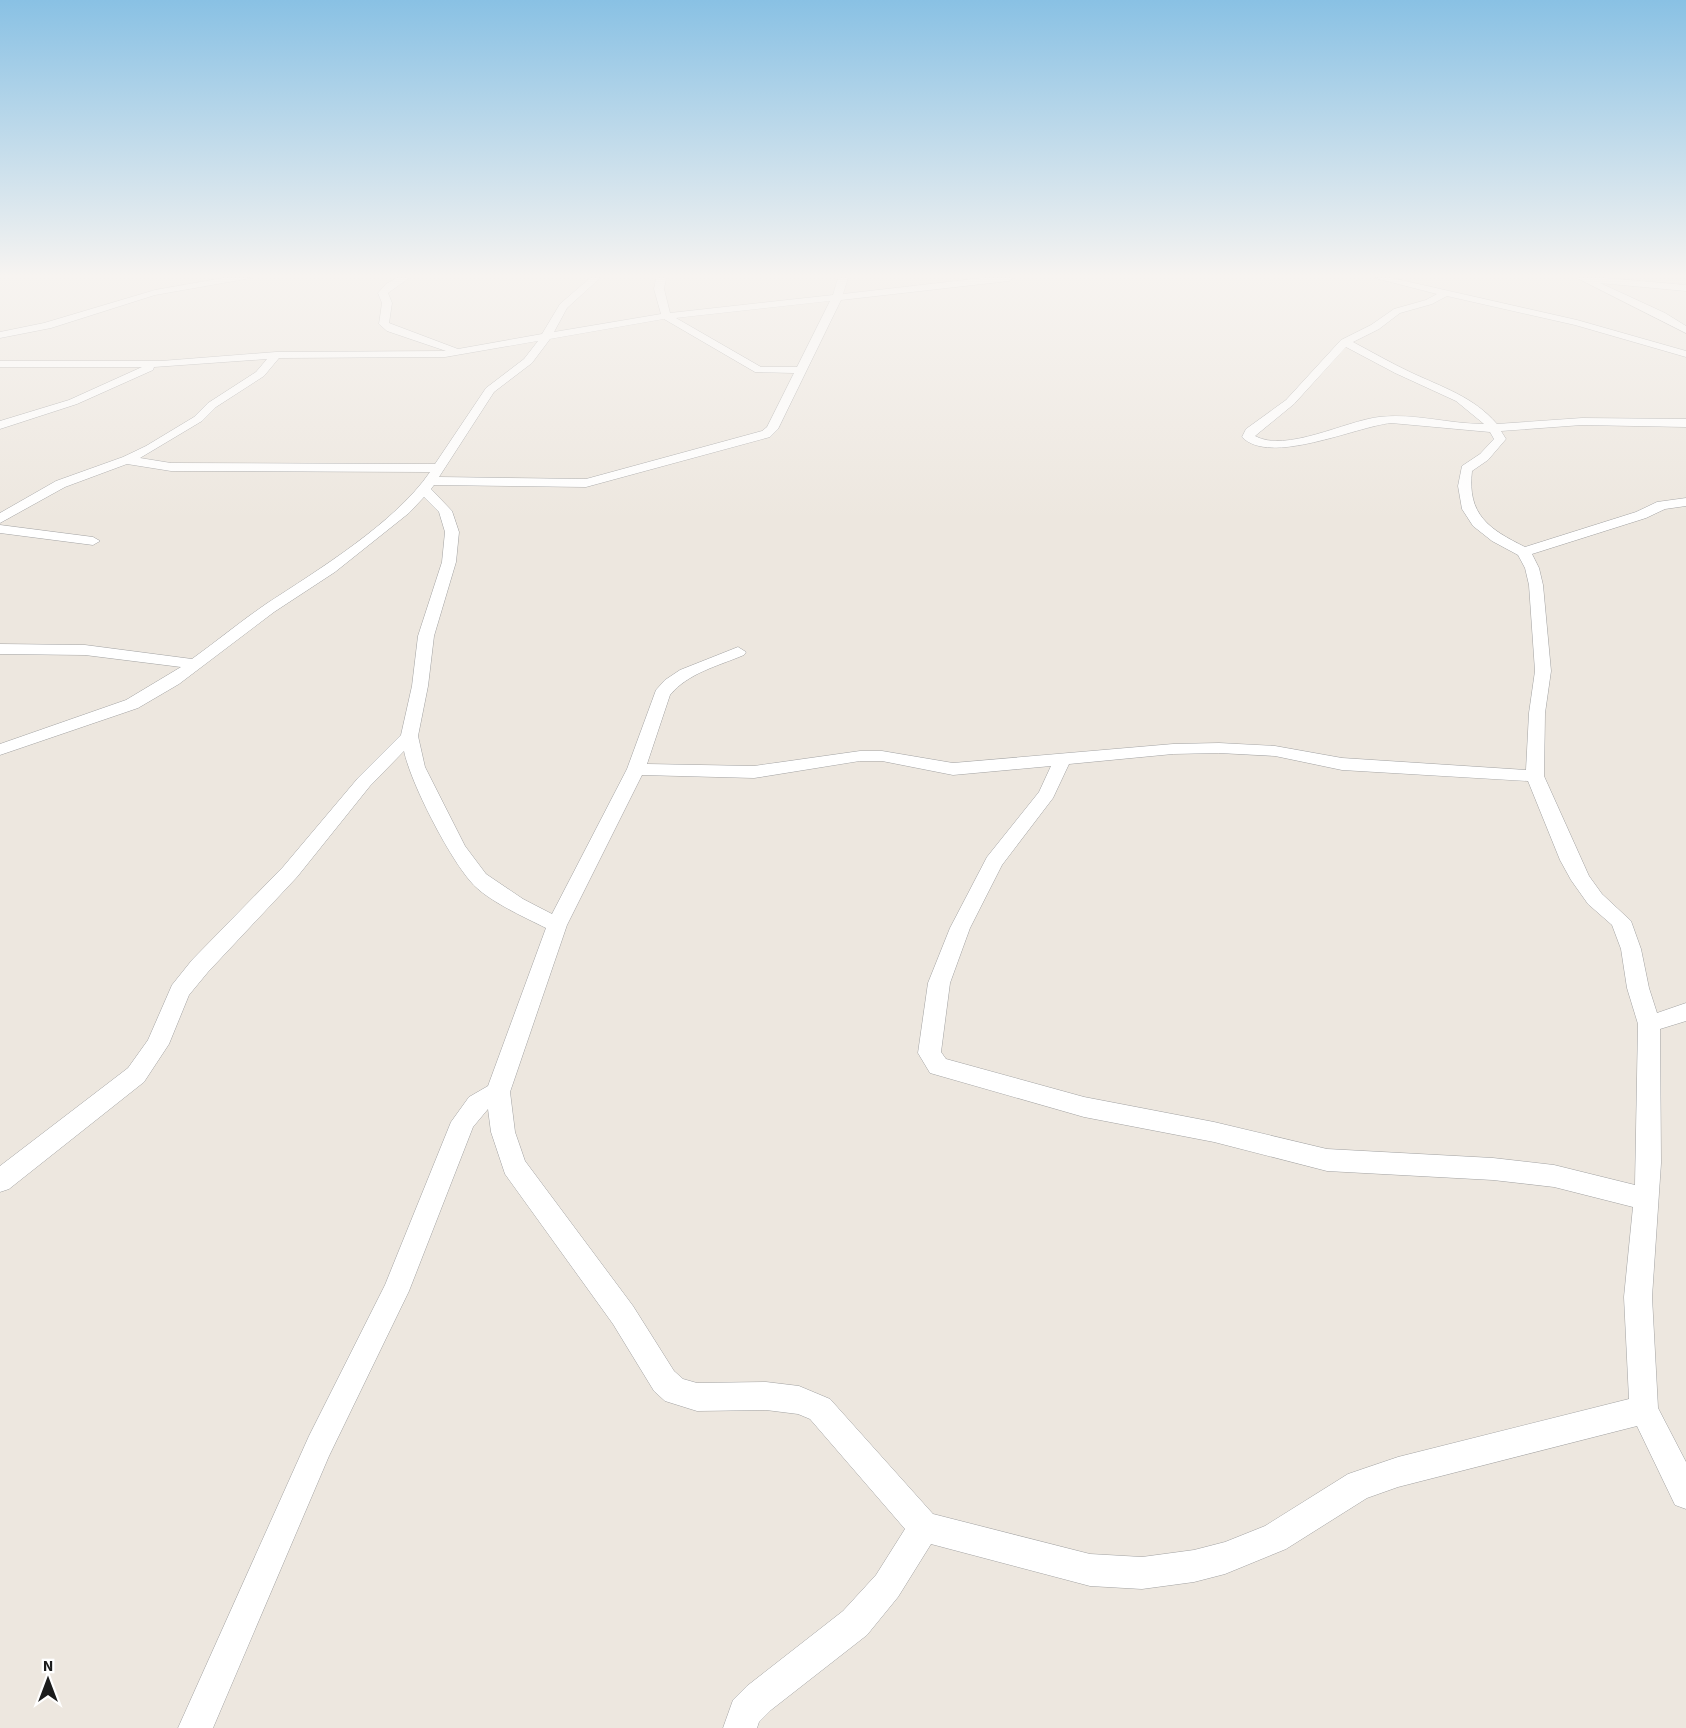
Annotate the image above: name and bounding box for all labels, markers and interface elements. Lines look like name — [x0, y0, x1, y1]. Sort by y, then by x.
north arrow — [18, 1650, 78, 1710]
text: N — [43, 1655, 53, 1677]

